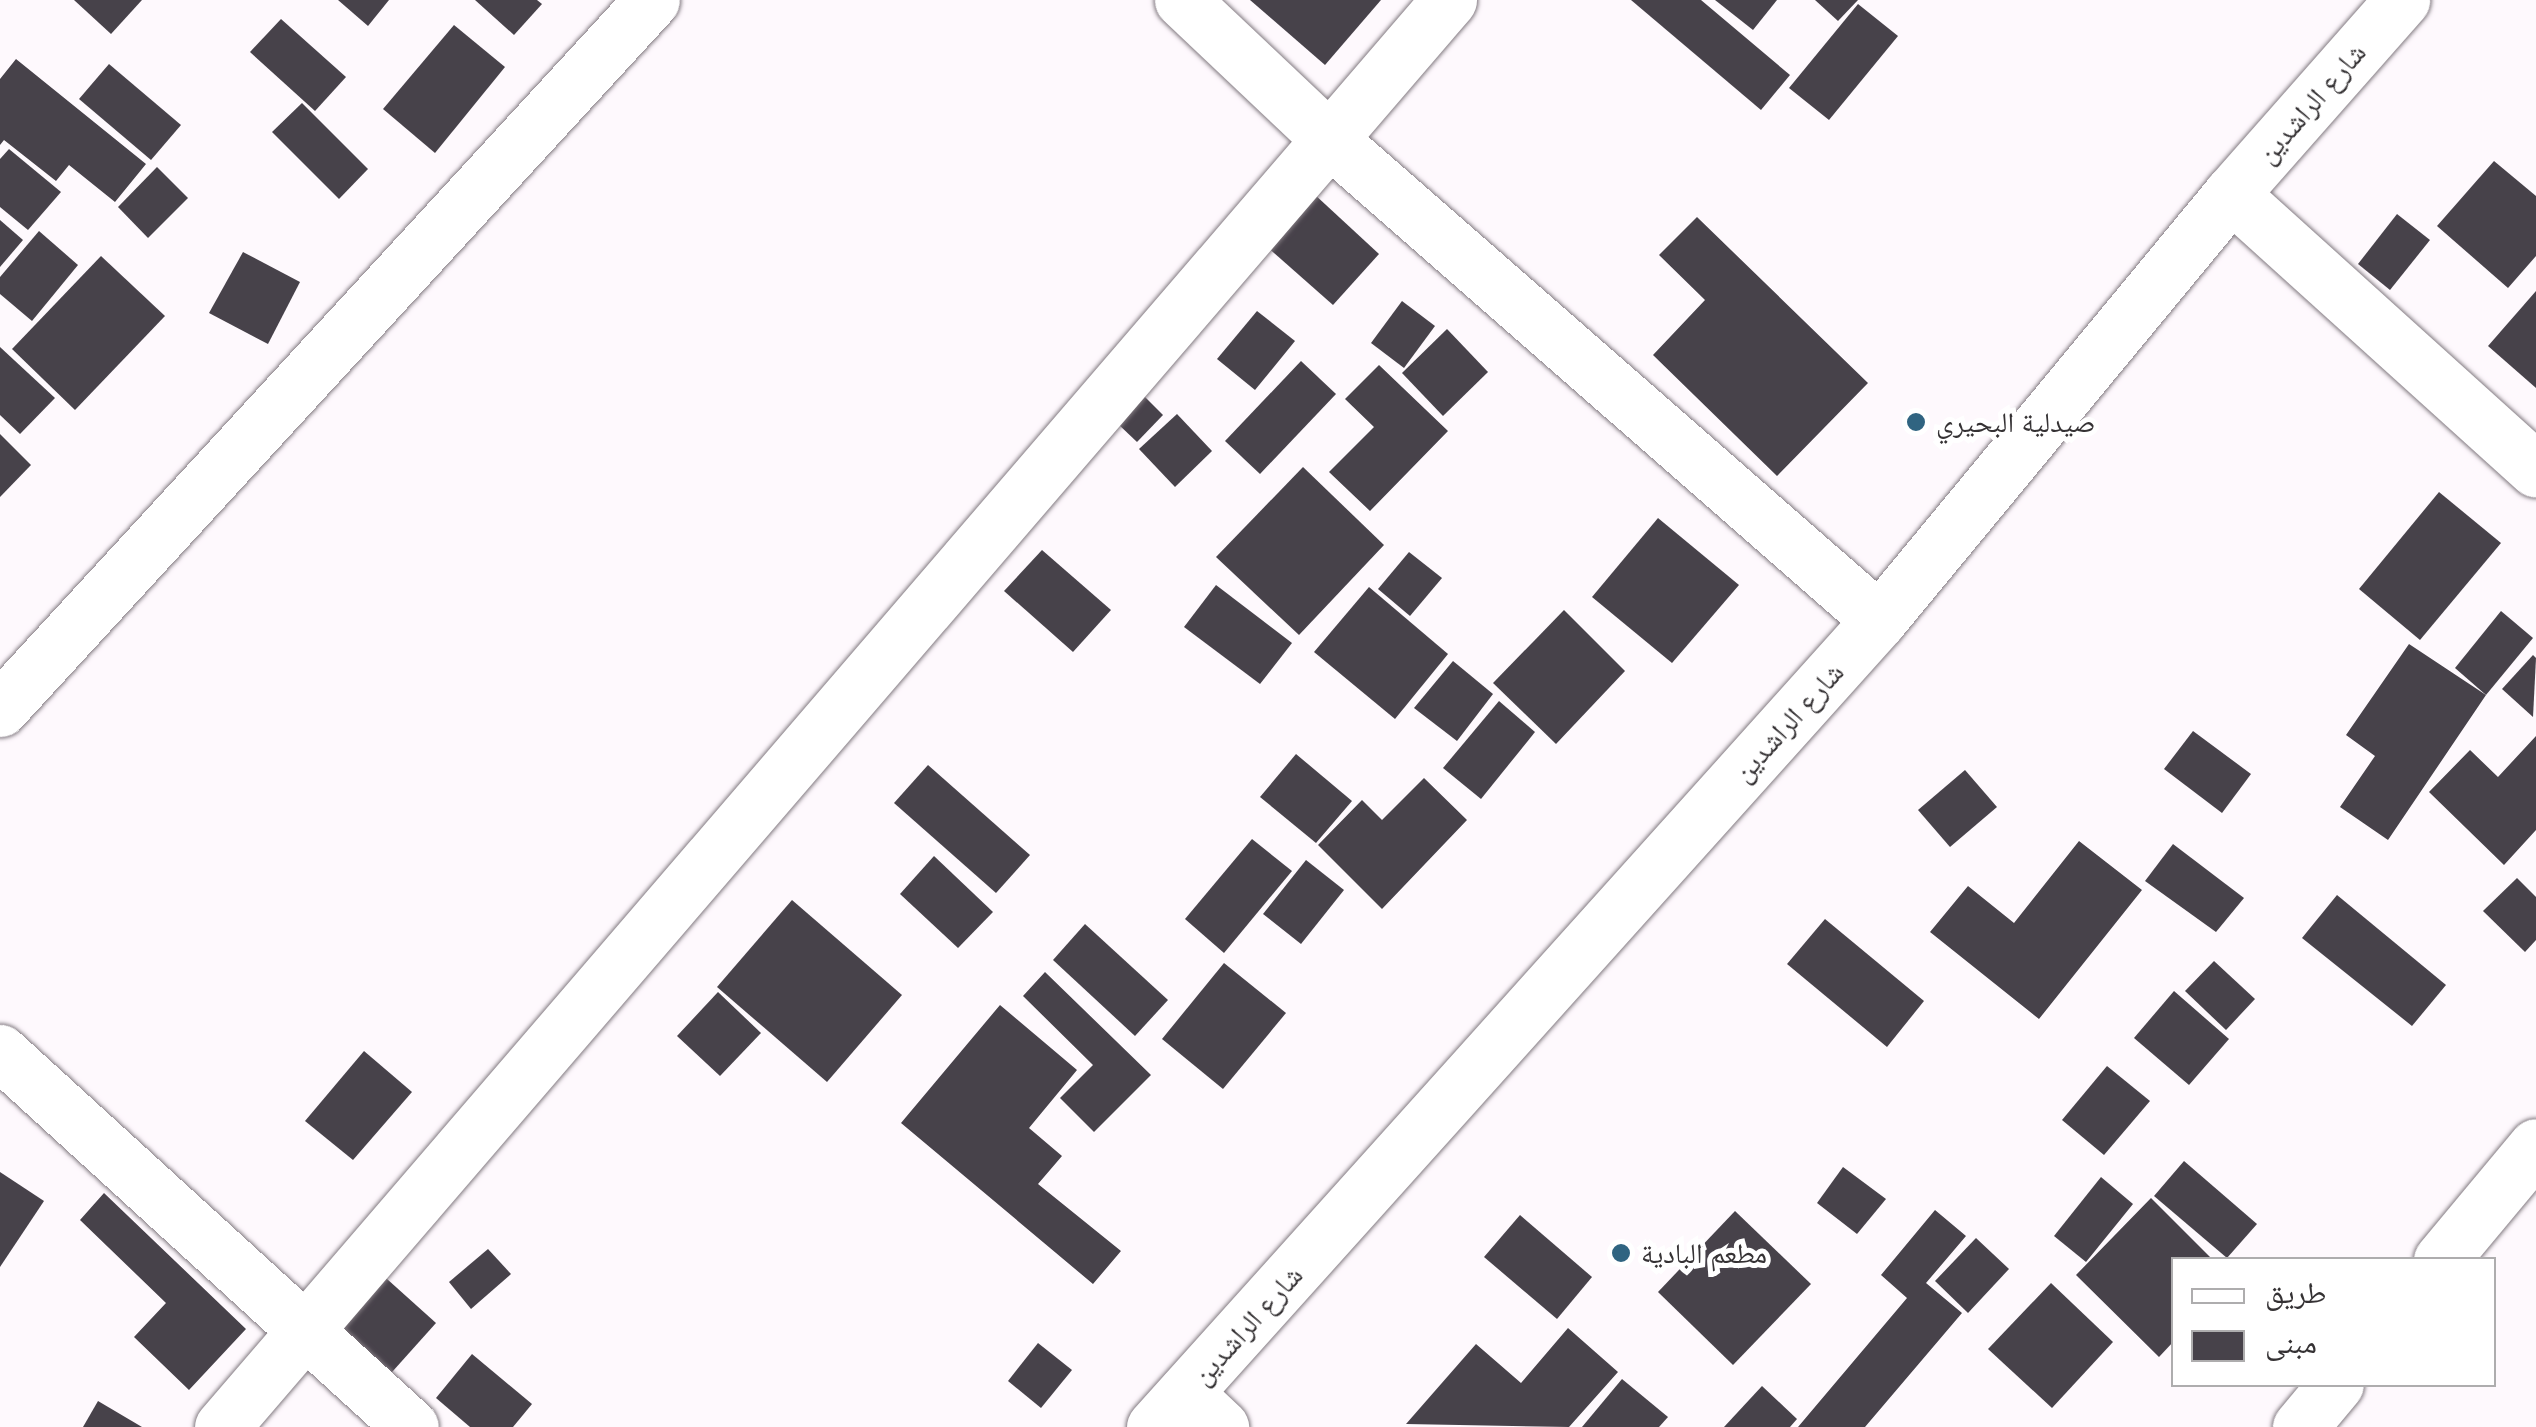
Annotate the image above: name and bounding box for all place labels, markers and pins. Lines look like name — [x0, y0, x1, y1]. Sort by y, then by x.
place label: صيدلية البحيري — [1936, 405, 2096, 439]
marker: صيدلية البحيري — [1905, 411, 1927, 433]
place label: مطعم البادية — [1641, 1236, 1767, 1270]
marker: مطعم البادية — [1610, 1242, 1632, 1264]

